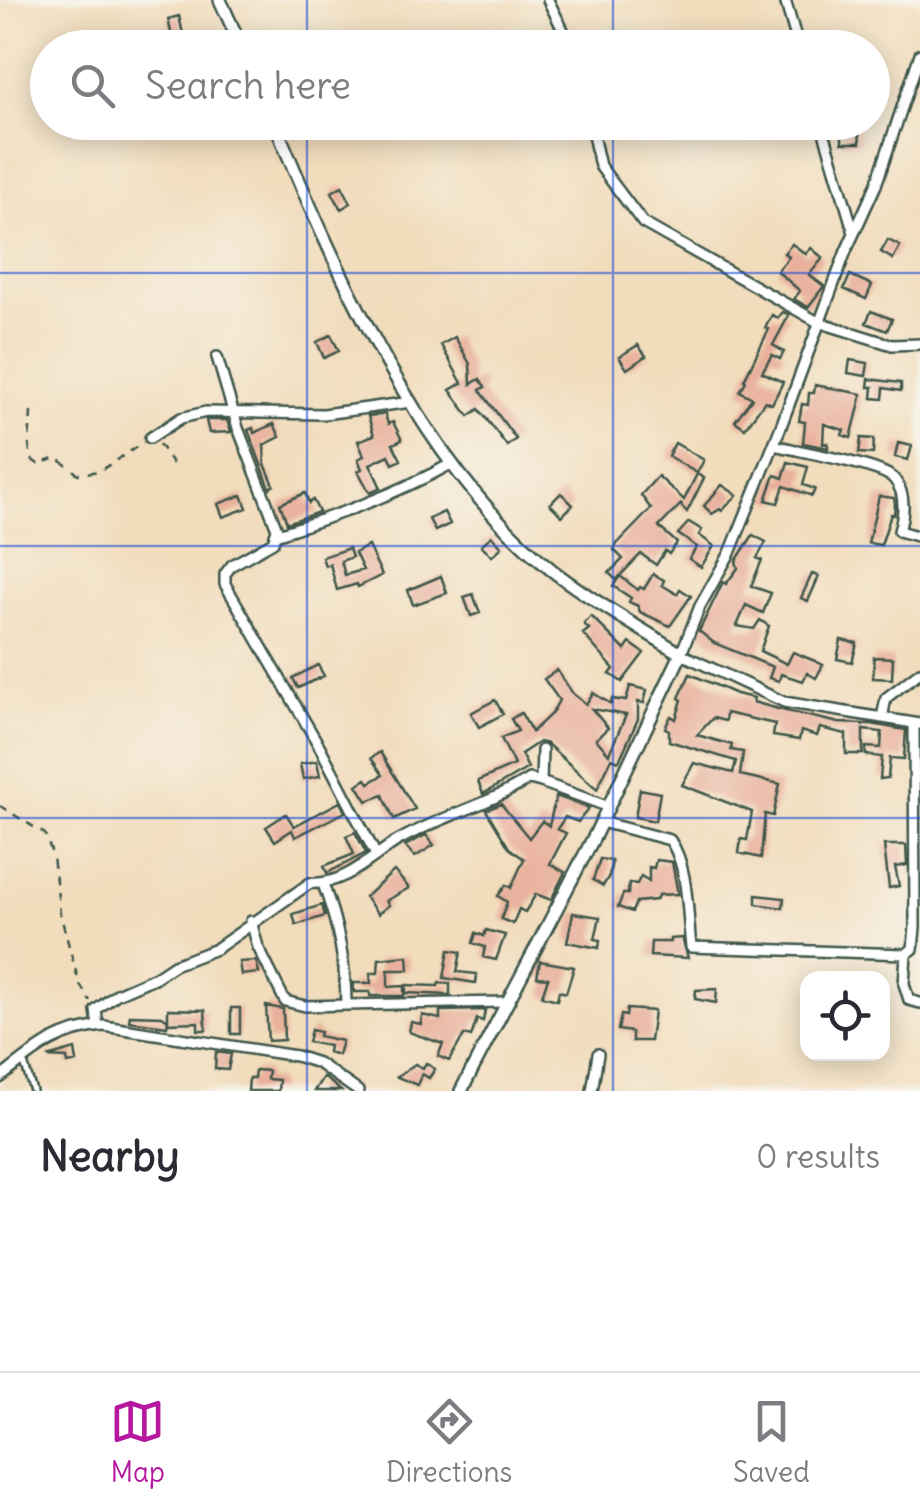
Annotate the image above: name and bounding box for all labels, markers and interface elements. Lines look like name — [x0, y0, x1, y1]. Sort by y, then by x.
search box — [30, 30, 890, 140]
icon: search — [65, 58, 120, 113]
text: Search here — [145, 62, 351, 109]
map controls — [800, 971, 890, 1061]
button: locate — [800, 971, 890, 1061]
text: Nearby — [40, 1130, 179, 1182]
text: 0 results — [756, 1136, 880, 1177]
tab: Map — [110, 1394, 165, 1490]
tab: Directions — [386, 1394, 512, 1490]
tab: Saved — [733, 1394, 810, 1490]

